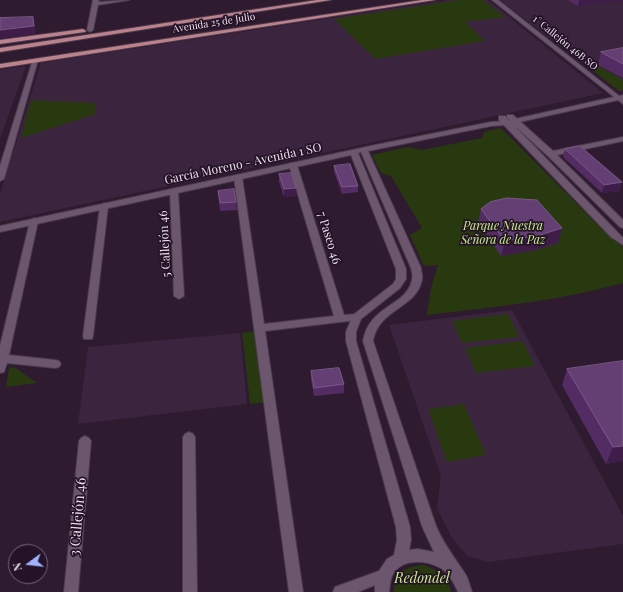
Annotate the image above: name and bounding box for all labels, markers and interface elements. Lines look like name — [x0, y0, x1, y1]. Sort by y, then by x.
street label: Avenida 25 de Julio — [172, 11, 256, 35]
street label: 1° Callejón 46B SO — [530, 13, 600, 73]
street label: García Moreno - Avenida 1 SO — [163, 140, 323, 188]
street label: 5 Callejón 46 — [156, 210, 174, 278]
street label: 7 Paseo 46 — [314, 210, 344, 266]
park label: Parque Nuestra Señora de la Paz — [461, 219, 545, 247]
street label: 3 Callejón 46 — [66, 477, 90, 557]
north arrow — [8, 544, 48, 584]
text: N — [9, 561, 25, 573]
park label: Redondel — [394, 571, 450, 587]

